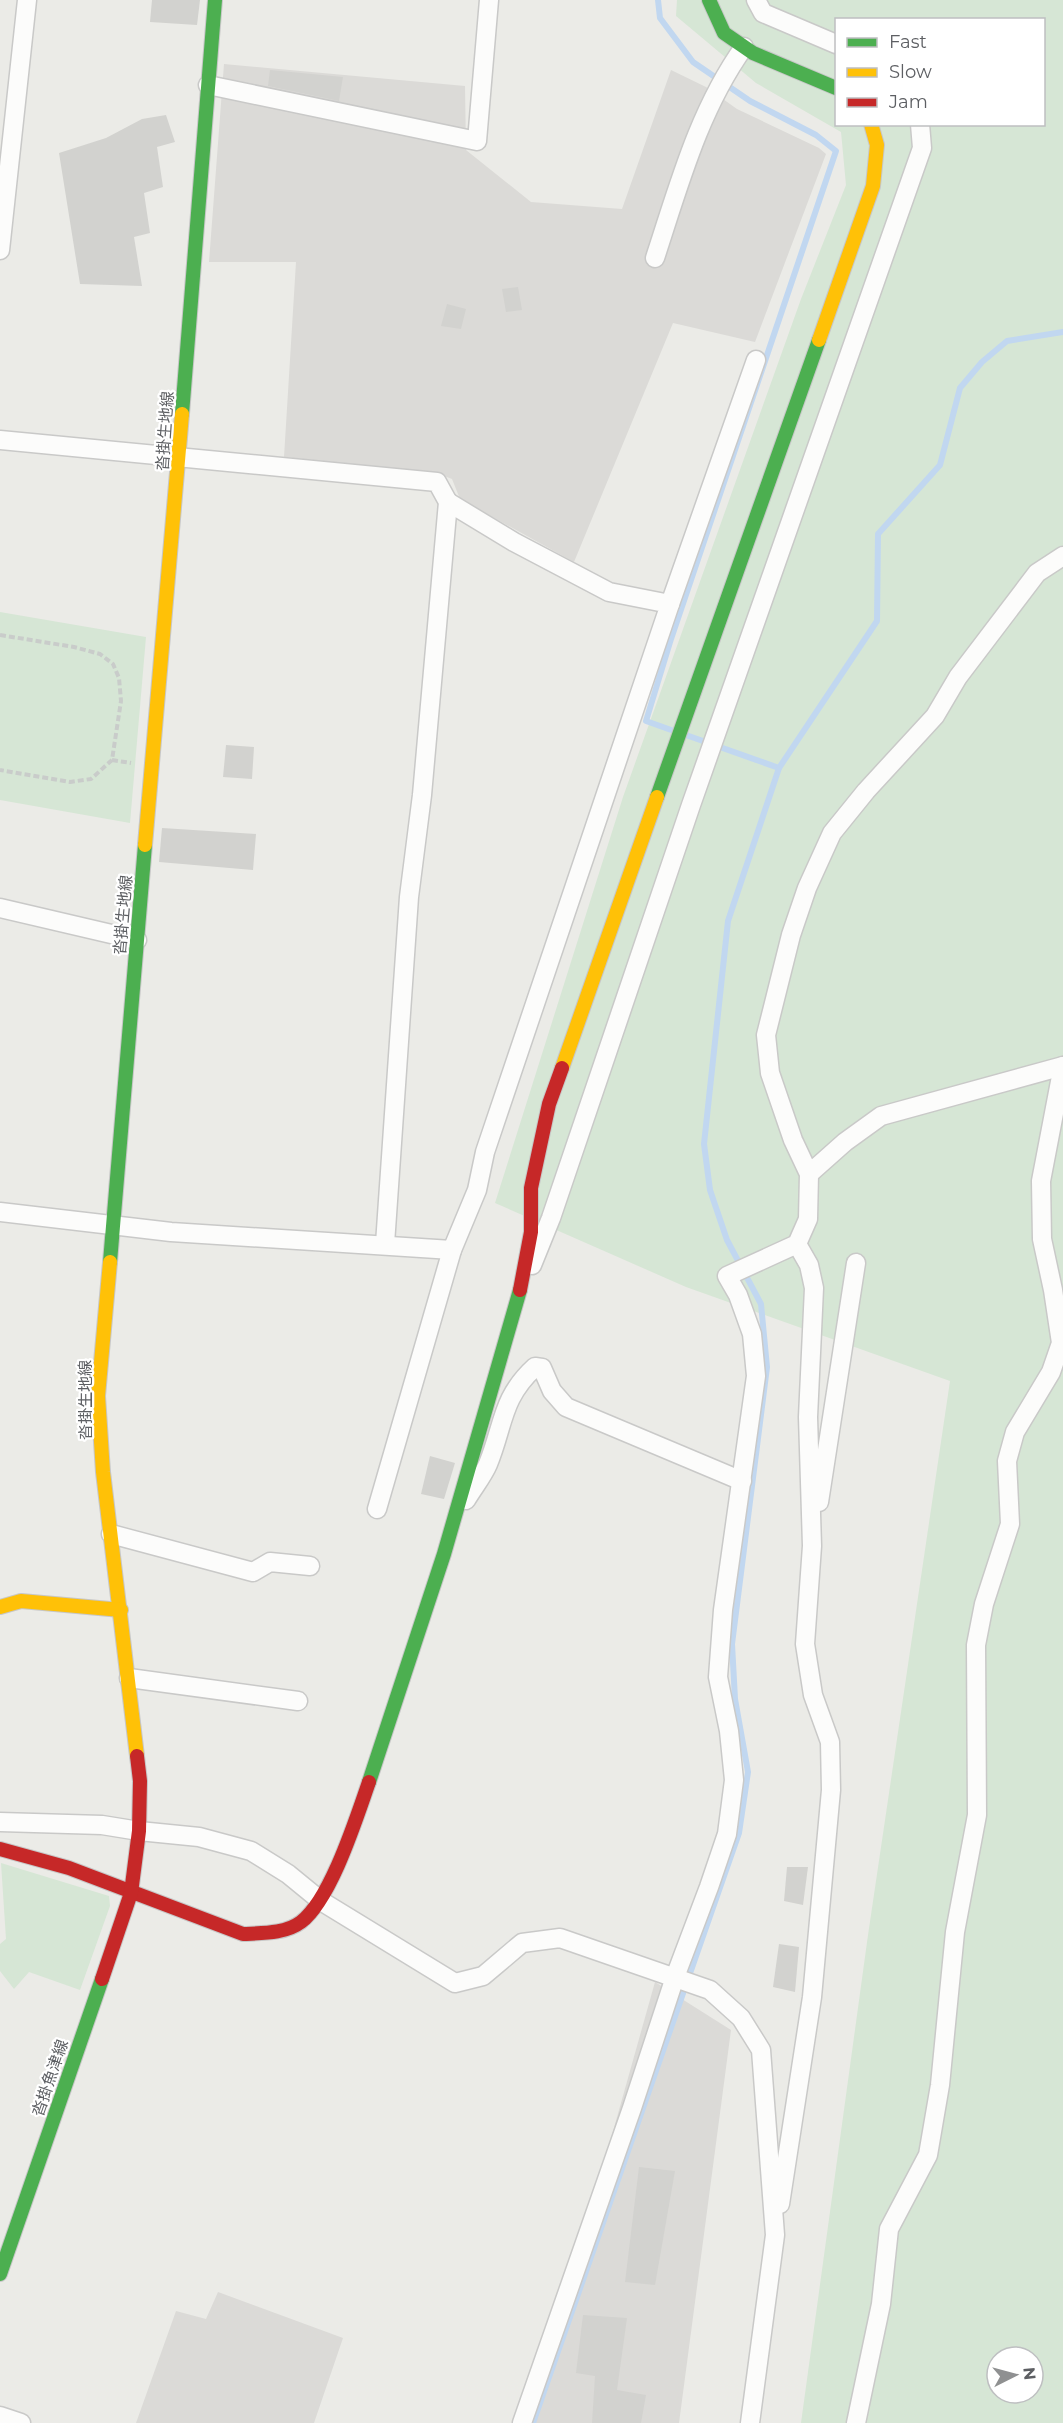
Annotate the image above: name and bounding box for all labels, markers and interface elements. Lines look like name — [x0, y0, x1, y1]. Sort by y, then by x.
legend — [835, 18, 1045, 126]
text: Fast — [889, 31, 927, 53]
text: Slow — [889, 61, 932, 83]
text: Jam — [888, 91, 928, 113]
street label: 沓掛生地線 — [153, 390, 177, 472]
street label: 沓掛生地線 — [110, 874, 136, 956]
street label: 沓掛生地線 — [76, 1360, 95, 1440]
street label: 沓掛魚津線 — [28, 2037, 72, 2119]
north arrow — [985, 2345, 1045, 2405]
text: N — [1019, 2366, 1040, 2381]

